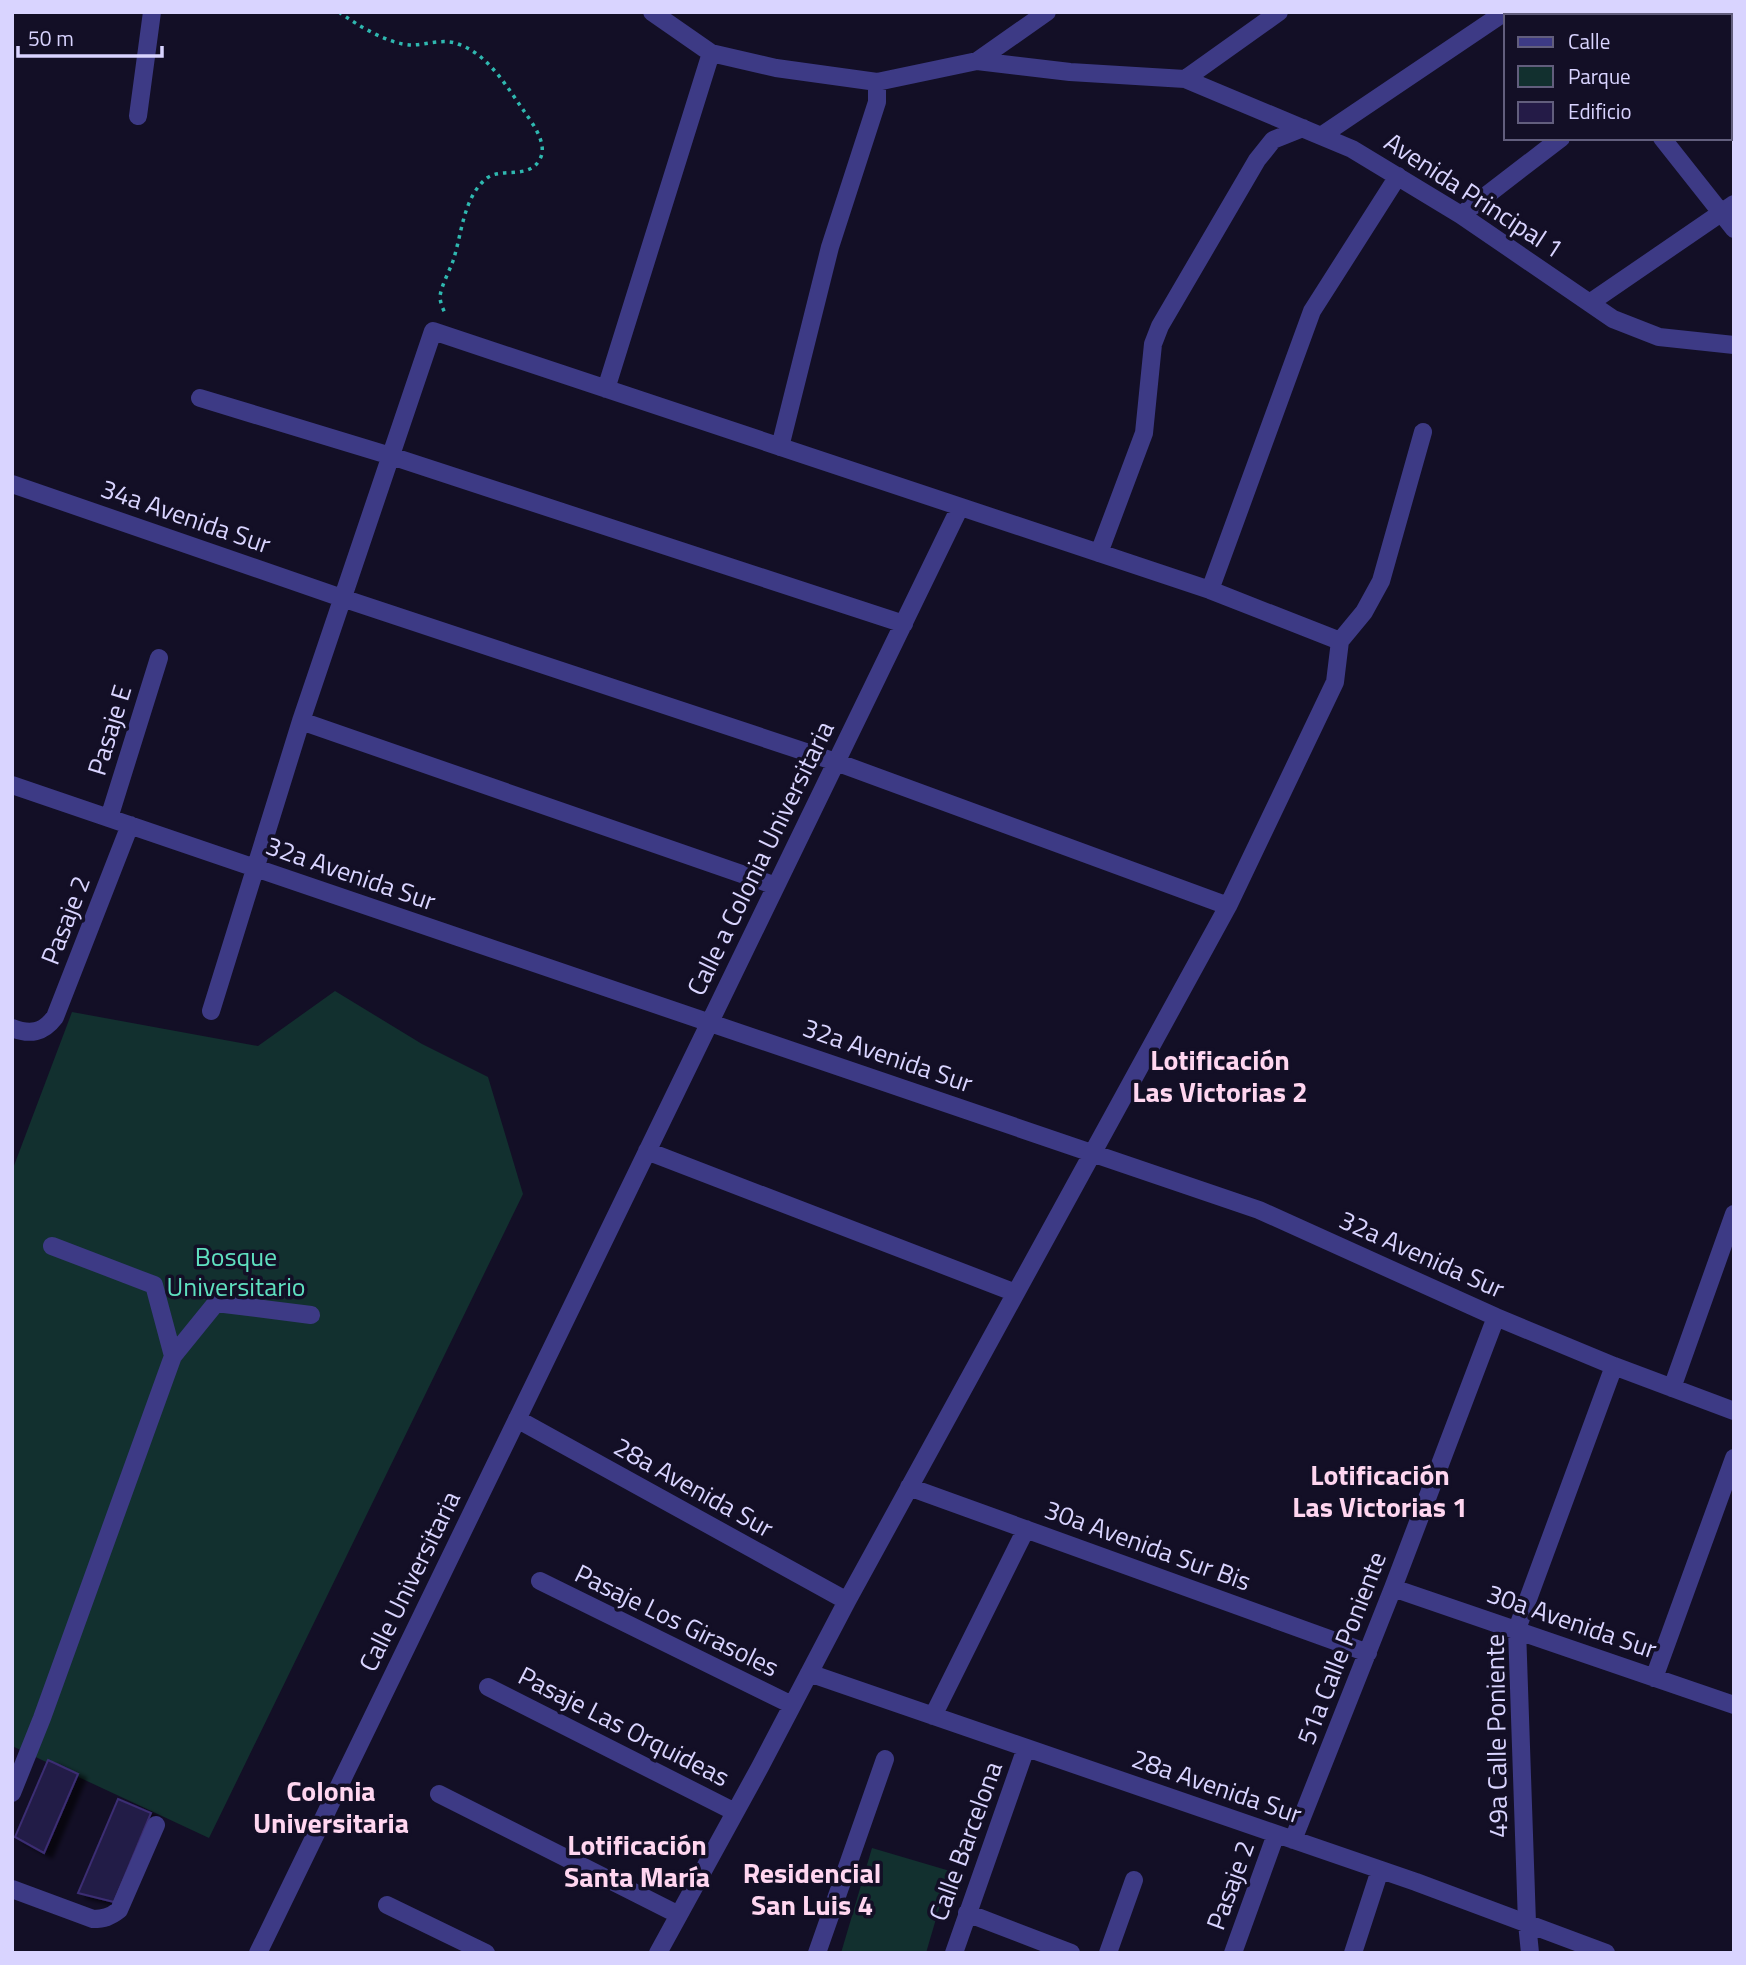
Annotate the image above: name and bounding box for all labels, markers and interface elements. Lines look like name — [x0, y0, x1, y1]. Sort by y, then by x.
scale bar — [18, 14, 161, 58]
legend — [1504, 14, 1732, 140]
text: 50 m — [28, 22, 74, 54]
text: Calle — [1568, 25, 1610, 57]
text: Parque — [1568, 60, 1631, 92]
text: Edificio — [1568, 95, 1632, 127]
street label: Avenida Principal 1 — [1377, 122, 1571, 268]
street label: 34a Avenida Sur — [96, 469, 276, 563]
street label: Pasaje E — [77, 680, 141, 780]
street label: Calle a Colonia Universitaria — [677, 714, 843, 1002]
street label: 32a Avenida Sur — [261, 826, 441, 920]
street label: Pasaje 2 — [30, 870, 100, 970]
street label: 32a Avenida Sur — [798, 1008, 978, 1102]
district label: Lotificación Las Victorias 2 — [1132, 1038, 1308, 1113]
street label: 32a Avenida Sur — [1333, 1200, 1511, 1308]
park label: Bosque Universitario — [166, 1237, 306, 1306]
street label: 28a Avenida Sur — [607, 1427, 781, 1547]
district label: Lotificación Las Victorias 1 — [1292, 1453, 1468, 1528]
street label: Calle Universitaria — [348, 1484, 470, 1678]
street label: 30a Avenida Sur Bis — [1039, 1490, 1257, 1600]
street label: 51a Calle Poniente — [1286, 1546, 1396, 1750]
street label: Pasaje Los Girasoles — [568, 1554, 786, 1686]
street label: 30a Avenida Sur — [1482, 1574, 1662, 1668]
street label: 49a Calle Poniente — [1475, 1634, 1517, 1838]
street label: Pasaje Las Orquideas — [512, 1656, 736, 1796]
street label: 28a Avenida Sur — [1127, 1739, 1307, 1833]
street label: Calle Barcelona — [918, 1756, 1012, 1926]
district label: Colonia Universitaria — [253, 1769, 409, 1844]
district label: Lotificación Santa María — [564, 1823, 710, 1898]
street label: Pasaje 2 — [1196, 1835, 1264, 1935]
district label: Residencial San Luis 4 — [743, 1851, 881, 1926]

